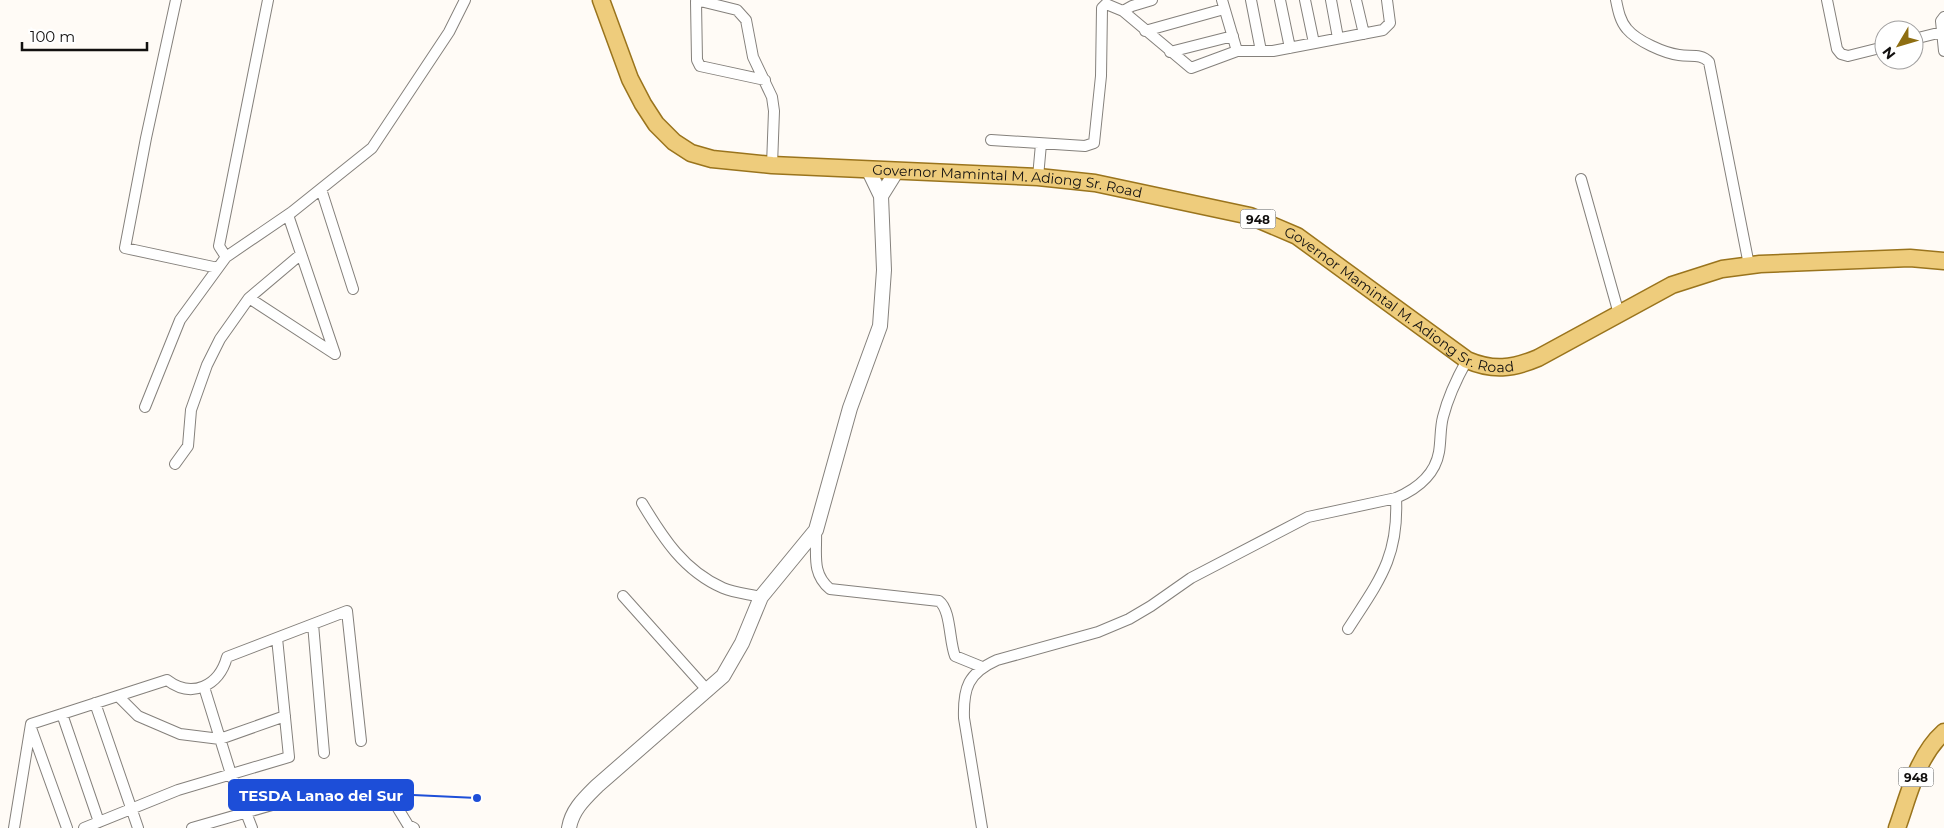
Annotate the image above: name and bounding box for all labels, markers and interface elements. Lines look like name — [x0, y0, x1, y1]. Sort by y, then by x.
scale bar — [22, 20, 148, 52]
north arrow — [1874, 20, 1924, 70]
text: 100 m — [30, 27, 75, 46]
text: N — [1878, 43, 1899, 63]
street label: Governor Mamintal M. Adiong Sr. Road — [872, 161, 1144, 202]
road number: 948 — [1240, 210, 1276, 228]
street label: Governor Mamintal M. Adiong Sr. Road — [1282, 223, 1515, 376]
road number: 948 — [1898, 768, 1934, 786]
callout: TESDA Lanao del Sur — [229, 780, 413, 810]
text: TESDA Lanao del Sur — [239, 786, 404, 805]

